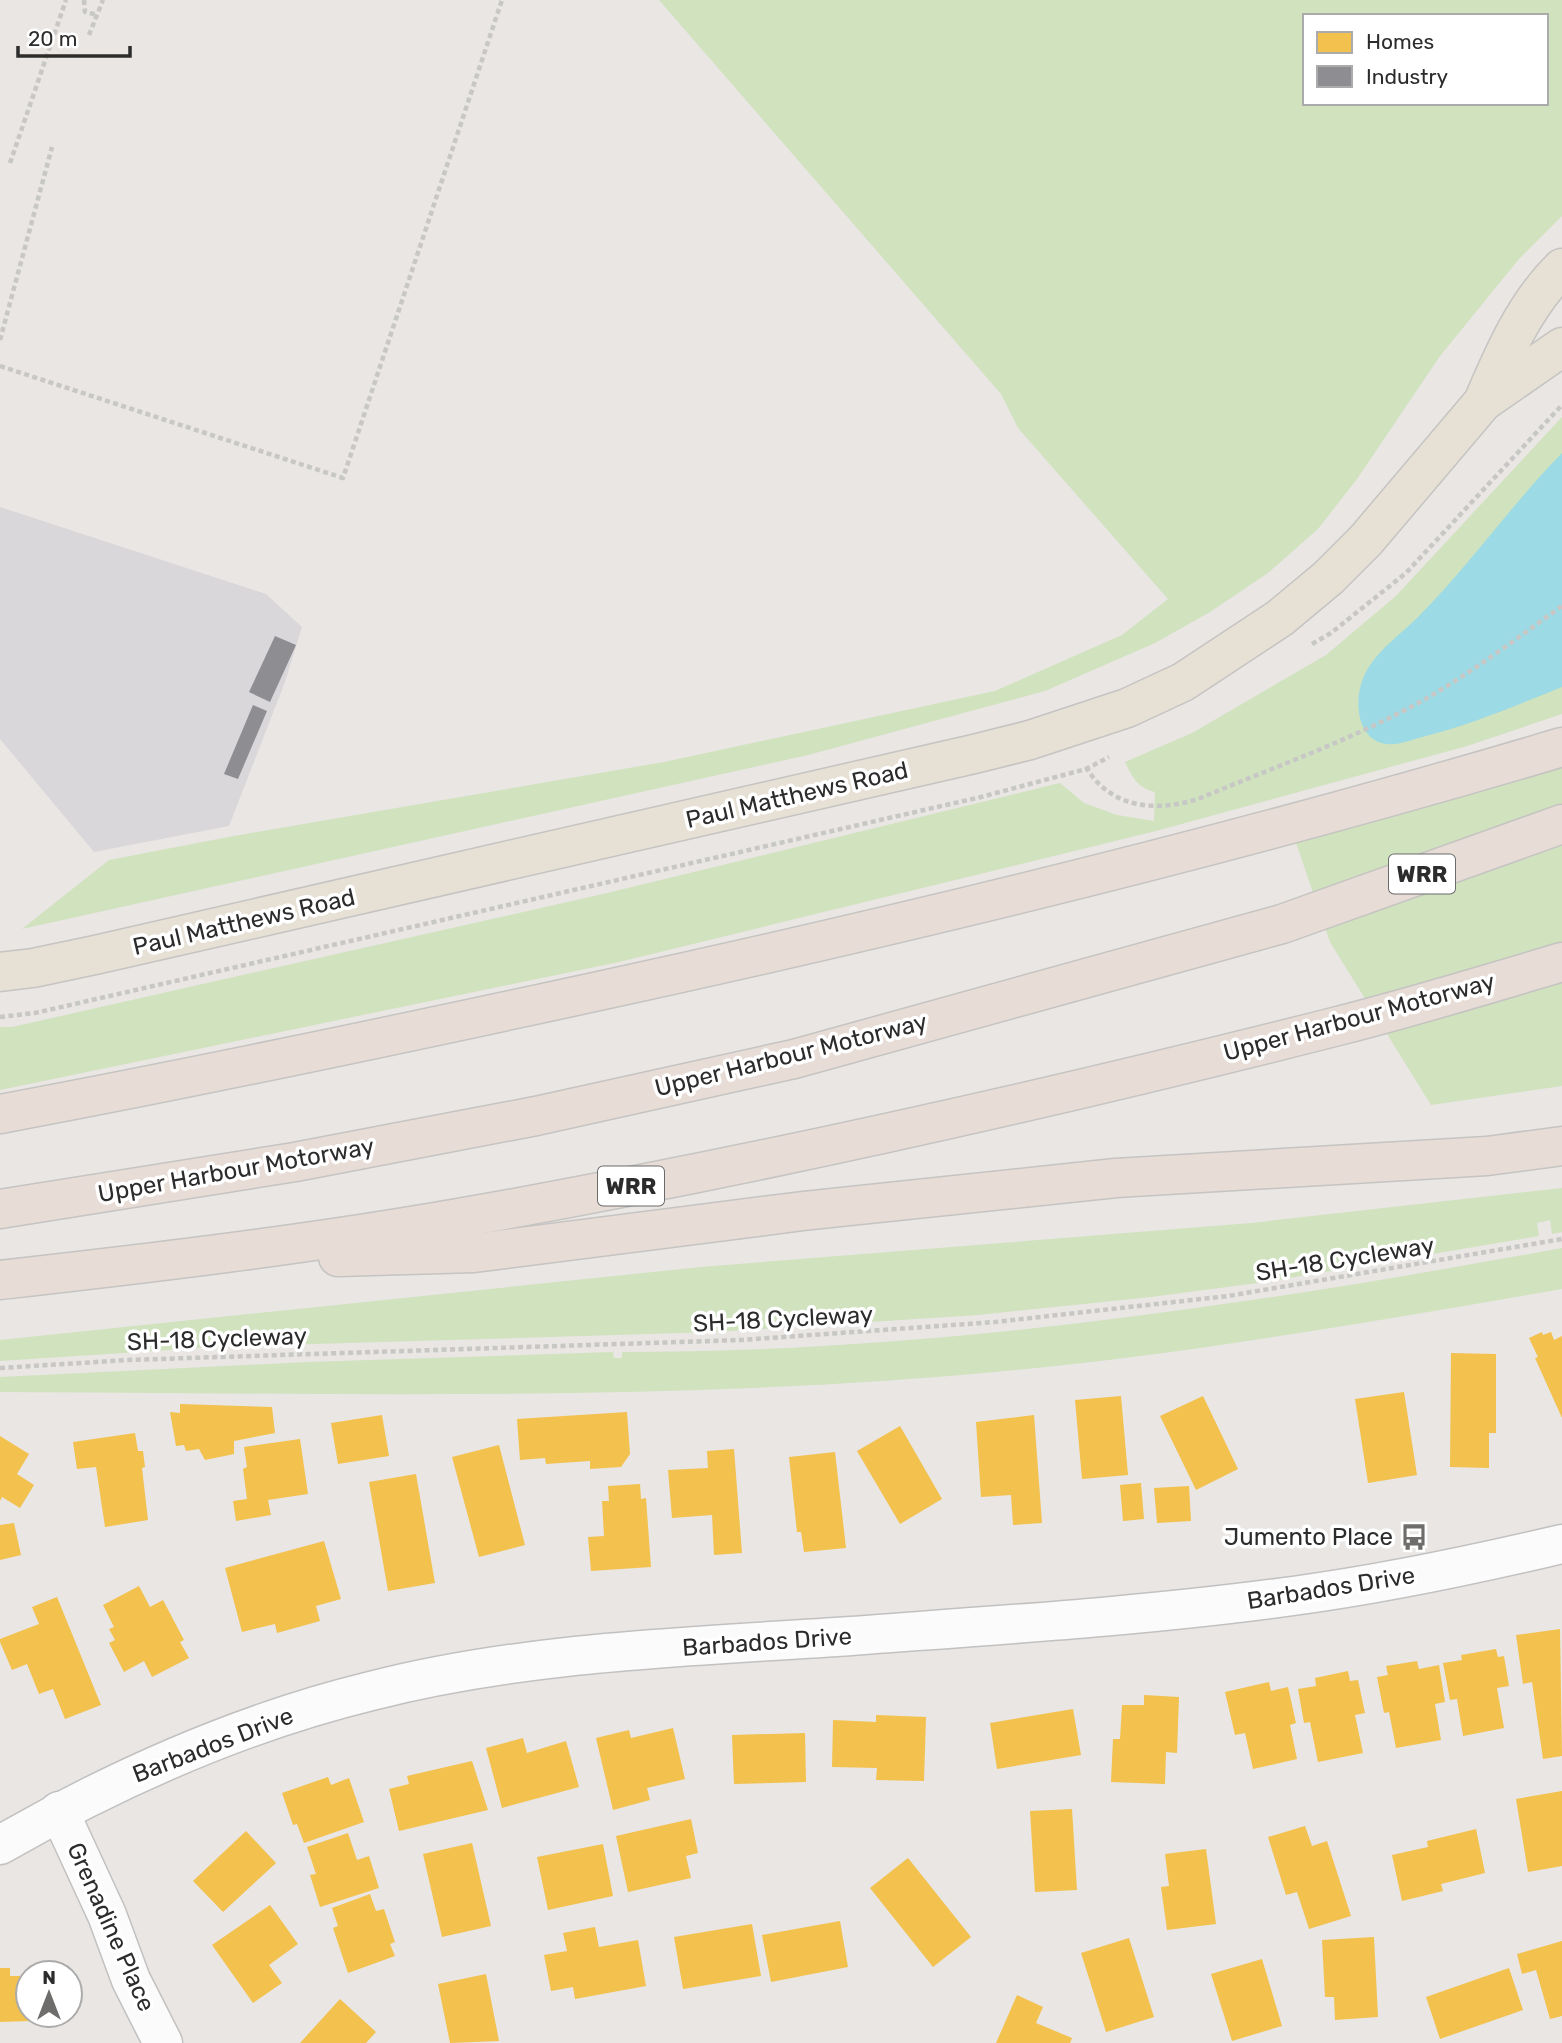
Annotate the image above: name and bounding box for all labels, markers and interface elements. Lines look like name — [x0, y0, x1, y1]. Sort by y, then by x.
scale bar — [18, 14, 130, 58]
legend — [1303, 14, 1548, 105]
text: 20 m — [28, 26, 77, 51]
text: Homes — [1366, 29, 1434, 54]
text: Industry — [1366, 64, 1448, 89]
street label: Paul Matthews Road — [683, 756, 911, 834]
road number: WRR — [1389, 854, 1455, 894]
street label: Paul Matthews Road — [130, 883, 358, 961]
street label: Upper Harbour Motorway — [1220, 967, 1498, 1067]
street label: Upper Harbour Motorway — [652, 1008, 930, 1102]
street label: Upper Harbour Motorway — [96, 1132, 376, 1208]
road number: WRR — [598, 1166, 664, 1205]
street label: SH-18 Cycleway — [1254, 1231, 1436, 1287]
street label: SH-18 Cycleway — [692, 1300, 874, 1338]
street label: SH-18 Cycleway — [126, 1322, 308, 1356]
bus stop icon: Jumento Place — [1399, 1522, 1429, 1552]
place label: Jumento Place — [1224, 1523, 1393, 1551]
street label: Barbados Drive — [1245, 1561, 1417, 1615]
street label: Barbados Drive — [681, 1622, 853, 1662]
street label: Barbados Drive — [129, 1701, 297, 1789]
street label: Grenadine Place — [61, 1838, 161, 2016]
north arrow — [14, 1959, 84, 2029]
text: N — [42, 1966, 56, 1989]

